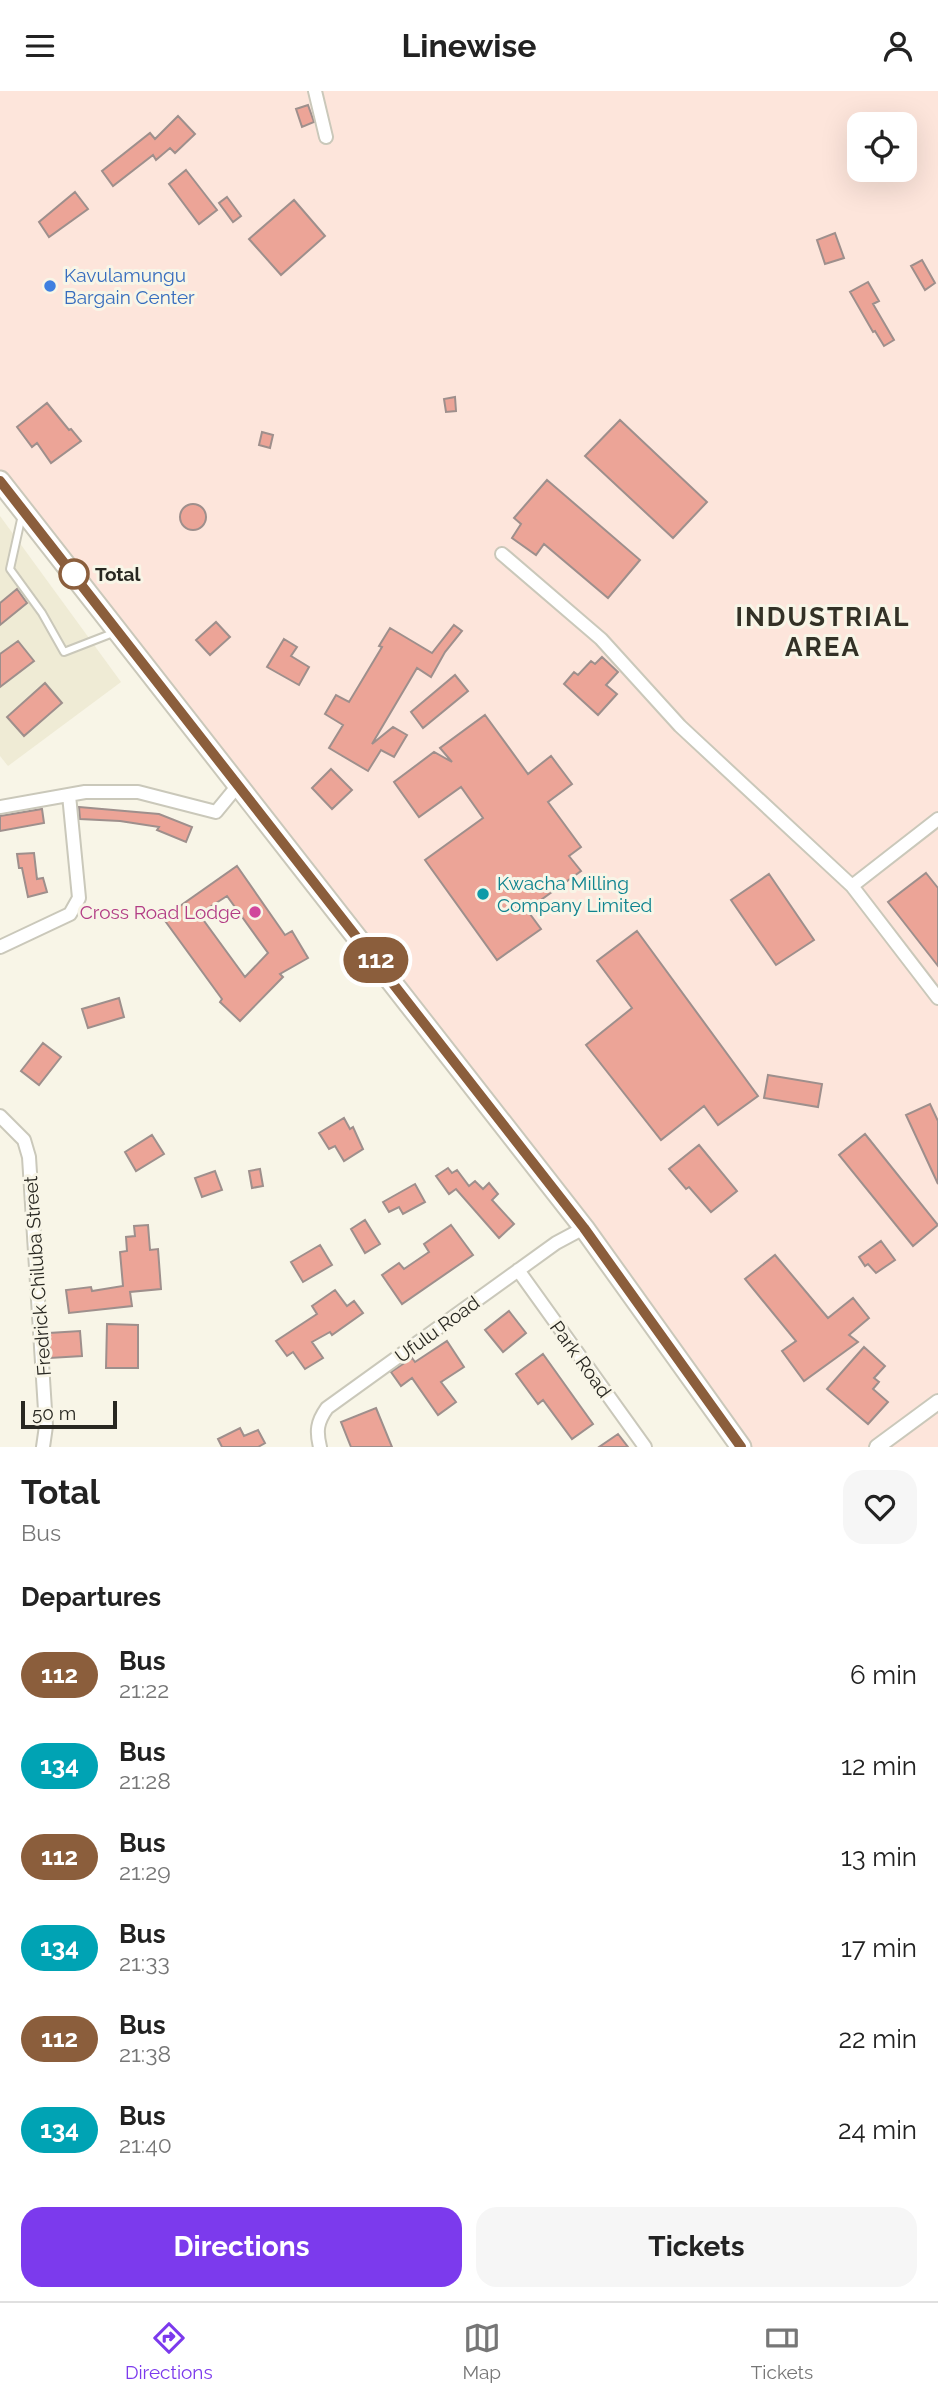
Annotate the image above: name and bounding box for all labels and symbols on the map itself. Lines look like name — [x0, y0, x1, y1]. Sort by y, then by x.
place label: Kavulamungu Bargain Center — [64, 264, 195, 308]
marker: Kavulamungu Bargain Center — [42, 278, 58, 294]
marker: Total — [59, 559, 89, 589]
place label: Total — [95, 563, 141, 585]
district label: INDUSTRIAL AREA — [736, 602, 910, 662]
place label: Kwacha Milling Company Limited — [497, 872, 652, 916]
marker: Kwacha Milling Company Limited — [475, 886, 491, 902]
place label: Cross Road Lodge — [80, 901, 241, 923]
marker: Cross Road Lodge — [247, 904, 263, 920]
line badge: 112 — [336, 937, 416, 983]
street label: Fredrick Chiluba Street — [19, 1175, 55, 1377]
street label: Ufulu Road — [391, 1291, 483, 1367]
street label: Park Road — [546, 1316, 616, 1402]
scale bar — [21, 1398, 117, 1430]

